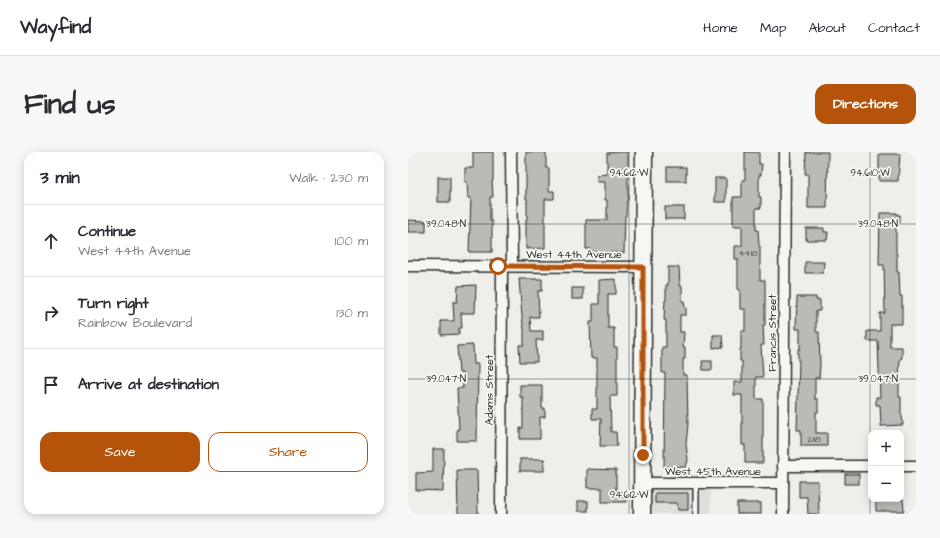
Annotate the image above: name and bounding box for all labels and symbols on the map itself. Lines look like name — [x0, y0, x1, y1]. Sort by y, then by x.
text: 94.612°W — [610, 166, 649, 180]
text: 94.610°W — [850, 166, 890, 180]
text: 39.048°N — [426, 217, 466, 231]
text: 39.048°N — [858, 217, 898, 231]
street label: West 44th Avenue — [526, 247, 622, 262]
house number: 4418 — [738, 247, 758, 260]
route start — [489, 257, 507, 275]
street label: Francis Street — [765, 294, 780, 372]
street label: Adams Street — [482, 354, 497, 425]
text: 39.047°N — [426, 372, 466, 386]
text: 39.047°N — [858, 372, 898, 386]
house number: 2118 — [807, 433, 821, 446]
route end — [634, 446, 652, 464]
street label: West 45th Avenue — [665, 464, 761, 479]
text: 94.612°W — [610, 488, 649, 502]

